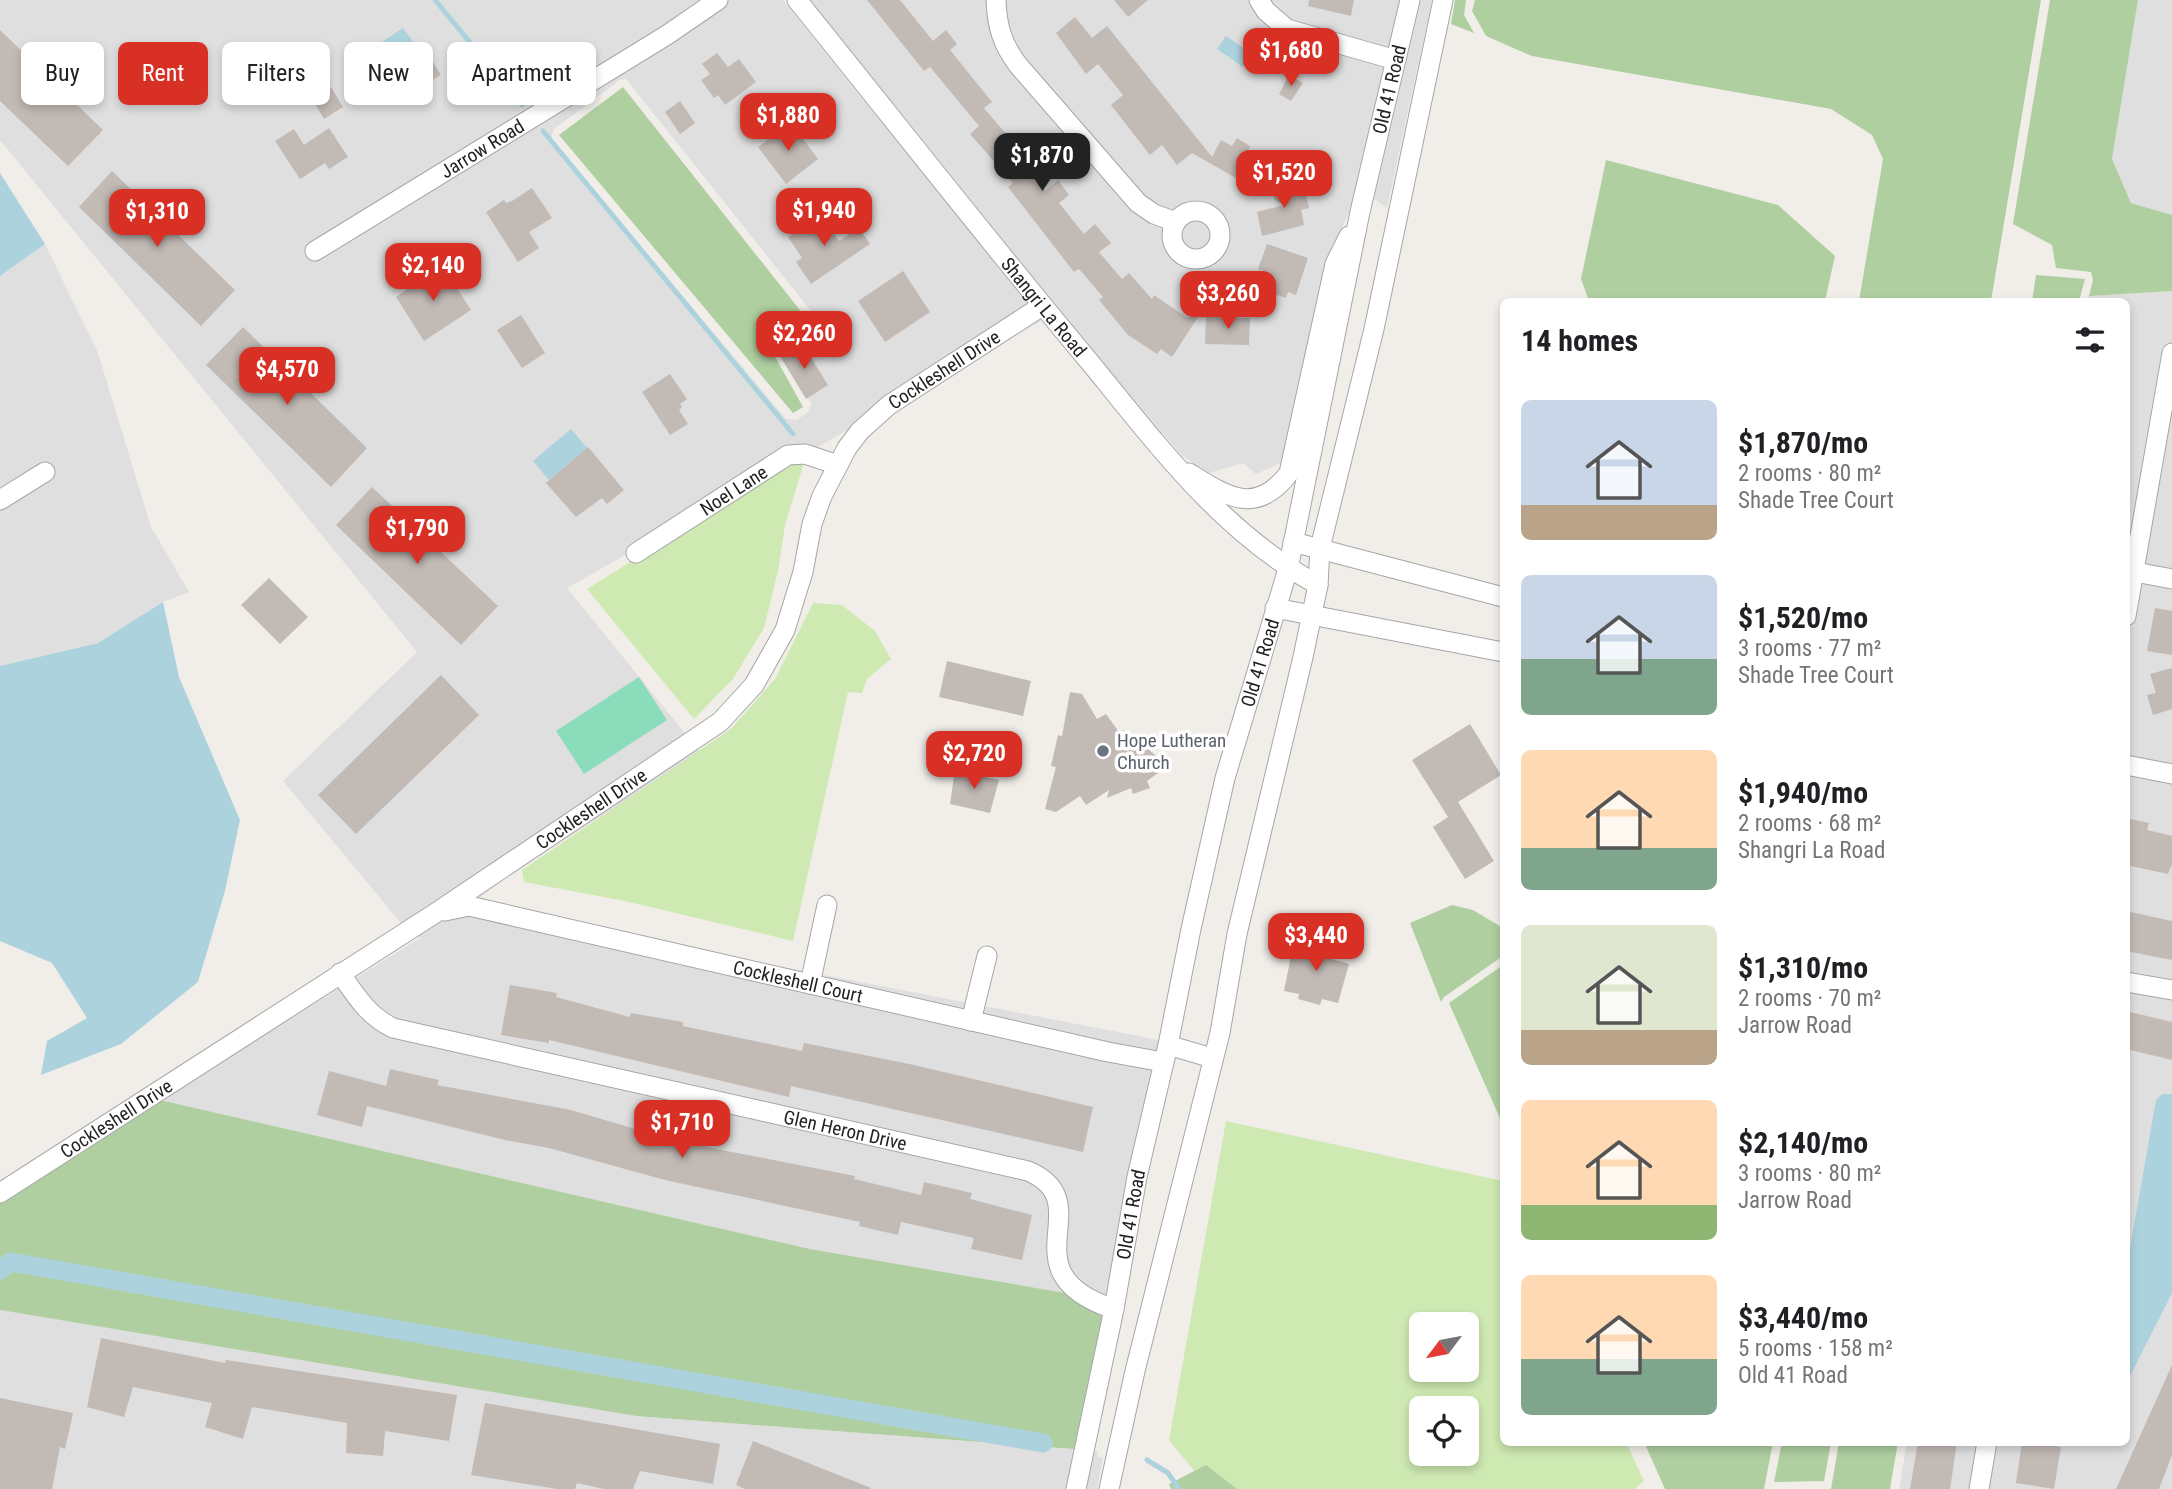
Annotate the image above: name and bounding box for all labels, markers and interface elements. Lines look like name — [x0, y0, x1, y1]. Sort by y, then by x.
pin: $1,680 — [1234, 28, 1348, 88]
text: $1,680 — [1259, 37, 1323, 64]
chip: Buy — [21, 42, 104, 105]
chip: Rent — [118, 42, 208, 105]
chip: Filters — [222, 42, 330, 105]
chip: New — [344, 42, 433, 105]
chip: Apartment — [447, 42, 596, 105]
street label: Old 41 Road — [1367, 43, 1411, 136]
pin: $1,880 — [731, 94, 845, 153]
text: $1,880 — [756, 102, 820, 129]
street label: Jarrow Road — [436, 114, 528, 183]
pin: $1,870 — [985, 134, 1099, 193]
text: $1,870 — [1010, 142, 1074, 169]
pin: $1,520 — [1227, 150, 1341, 210]
text: $1,520 — [1252, 159, 1316, 186]
pin: $1,940 — [767, 188, 881, 248]
pin: $1,310 — [100, 190, 214, 249]
text: $1,940 — [792, 197, 856, 224]
text: $1,310 — [125, 198, 189, 225]
pin: $2,140 — [376, 244, 490, 303]
text: $2,140 — [401, 252, 465, 279]
street label: Shangri La Road — [996, 252, 1092, 361]
pin: $3,260 — [1171, 272, 1285, 331]
text: $3,260 — [1196, 280, 1260, 307]
pin: $2,260 — [747, 312, 861, 371]
text: $2,260 — [772, 320, 836, 347]
icon: filters — [2071, 321, 2109, 359]
text: 14 homes — [1521, 323, 1638, 358]
street label: Cockleshell Drive — [884, 325, 1004, 414]
pin: $4,570 — [230, 348, 344, 407]
text: $4,570 — [255, 356, 319, 383]
text: $1,870/mo — [1738, 425, 1868, 460]
icon: home — [1577, 428, 1661, 512]
street label: Noel Lane — [696, 460, 771, 520]
text: 2 rooms · 80 m² — [1738, 460, 1881, 487]
text: Shade Tree Court — [1738, 487, 1894, 514]
pin: $1,790 — [360, 506, 474, 566]
text: $1,790 — [385, 515, 449, 542]
text: $1,520/mo — [1738, 600, 1868, 635]
icon: home — [1577, 603, 1661, 687]
street label: Old 41 Road — [1236, 616, 1284, 710]
text: 3 rooms · 77 m² — [1738, 635, 1881, 662]
text: Shade Tree Court — [1738, 662, 1894, 689]
place label: Hope Lutheran Church — [1117, 729, 1226, 774]
pin: $2,720 — [917, 732, 1031, 791]
text: $2,720 — [942, 740, 1006, 767]
marker: Hope Lutheran Church — [1095, 743, 1111, 759]
street label: Cockleshell Drive — [531, 763, 651, 854]
text: $1,940/mo — [1738, 775, 1868, 810]
icon: home — [1577, 778, 1661, 862]
text: 2 rooms · 68 m² — [1738, 810, 1881, 837]
text: Shangri La Road — [1738, 837, 1886, 864]
pin: $3,440 — [1259, 914, 1373, 973]
text: $3,440 — [1284, 922, 1348, 949]
text: $1,310/mo — [1738, 950, 1868, 985]
icon: home — [1577, 953, 1661, 1037]
street label: Cockleshell Court — [731, 955, 865, 1007]
text: 2 rooms · 70 m² — [1738, 985, 1881, 1012]
text: Jarrow Road — [1738, 1012, 1852, 1039]
street label: Cockleshell Drive — [56, 1074, 177, 1163]
pin: $1,710 — [625, 1100, 739, 1160]
street label: Glen Heron Drive — [782, 1105, 909, 1155]
text: $1,710 — [650, 1109, 714, 1136]
text: $2,140/mo — [1738, 1125, 1868, 1160]
icon: home — [1577, 1128, 1661, 1212]
text: 3 rooms · 80 m² — [1738, 1160, 1881, 1187]
street label: Old 41 Road — [1111, 1167, 1150, 1261]
text: Jarrow Road — [1738, 1187, 1852, 1214]
text: $3,440/mo — [1738, 1300, 1868, 1335]
icon: home — [1577, 1303, 1661, 1387]
north arrow — [1409, 1312, 1479, 1382]
map controls — [1409, 1312, 1479, 1466]
text: 5 rooms · 158 m² — [1738, 1335, 1893, 1362]
text: Old 41 Road — [1738, 1362, 1848, 1389]
button: locate — [1409, 1396, 1479, 1466]

